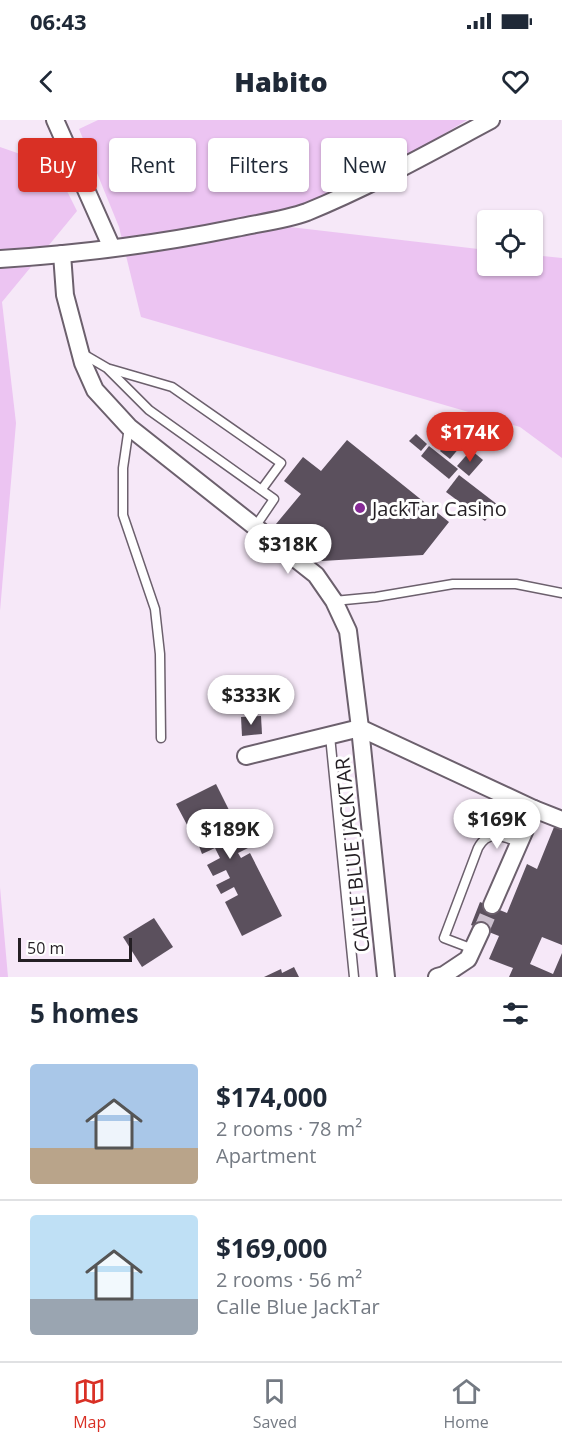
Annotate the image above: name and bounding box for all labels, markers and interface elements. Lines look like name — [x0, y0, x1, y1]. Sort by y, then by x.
text: 06:43 — [30, 6, 87, 36]
text: Habito — [234, 63, 328, 100]
icon: back — [30, 65, 63, 98]
icon: heart — [499, 65, 532, 98]
chip: Buy — [18, 138, 97, 192]
chip: Rent — [109, 138, 196, 192]
chip: Filters — [208, 138, 309, 192]
chip: New — [321, 138, 407, 192]
map controls — [477, 210, 543, 276]
button: locate — [477, 210, 543, 276]
pin: $174K — [428, 412, 512, 463]
text: $174K — [440, 418, 500, 445]
place label: JackTar Casino — [370, 495, 507, 522]
marker: JackTar Casino — [353, 501, 367, 515]
pin: $318K — [246, 524, 330, 575]
text: $318K — [258, 530, 318, 557]
pin: $333K — [209, 675, 293, 726]
text: $333K — [221, 681, 281, 708]
street label: CALLE BLUE JACKTAR — [328, 756, 376, 954]
pin: $169K — [455, 799, 539, 850]
text: $169K — [467, 805, 527, 832]
pin: $189K — [188, 809, 272, 860]
text: $189K — [200, 815, 260, 842]
scale bar — [18, 935, 132, 962]
text: 50 m — [27, 937, 64, 959]
text: 5 homes — [30, 995, 139, 1031]
icon: filters — [499, 997, 532, 1030]
text: $174,000 — [216, 1079, 327, 1115]
icon: home — [78, 1088, 150, 1160]
text: 2 rooms · 78 m² — [216, 1115, 362, 1142]
text: Apartment — [216, 1142, 316, 1169]
text: $169,000 — [216, 1230, 327, 1266]
icon: home — [78, 1239, 150, 1311]
text: 2 rooms · 56 m² — [216, 1266, 362, 1293]
text: Calle Blue JackTar — [216, 1293, 380, 1320]
tab: Map — [73, 1375, 106, 1433]
tab: Saved — [253, 1375, 297, 1433]
tab: Home — [444, 1375, 489, 1433]

